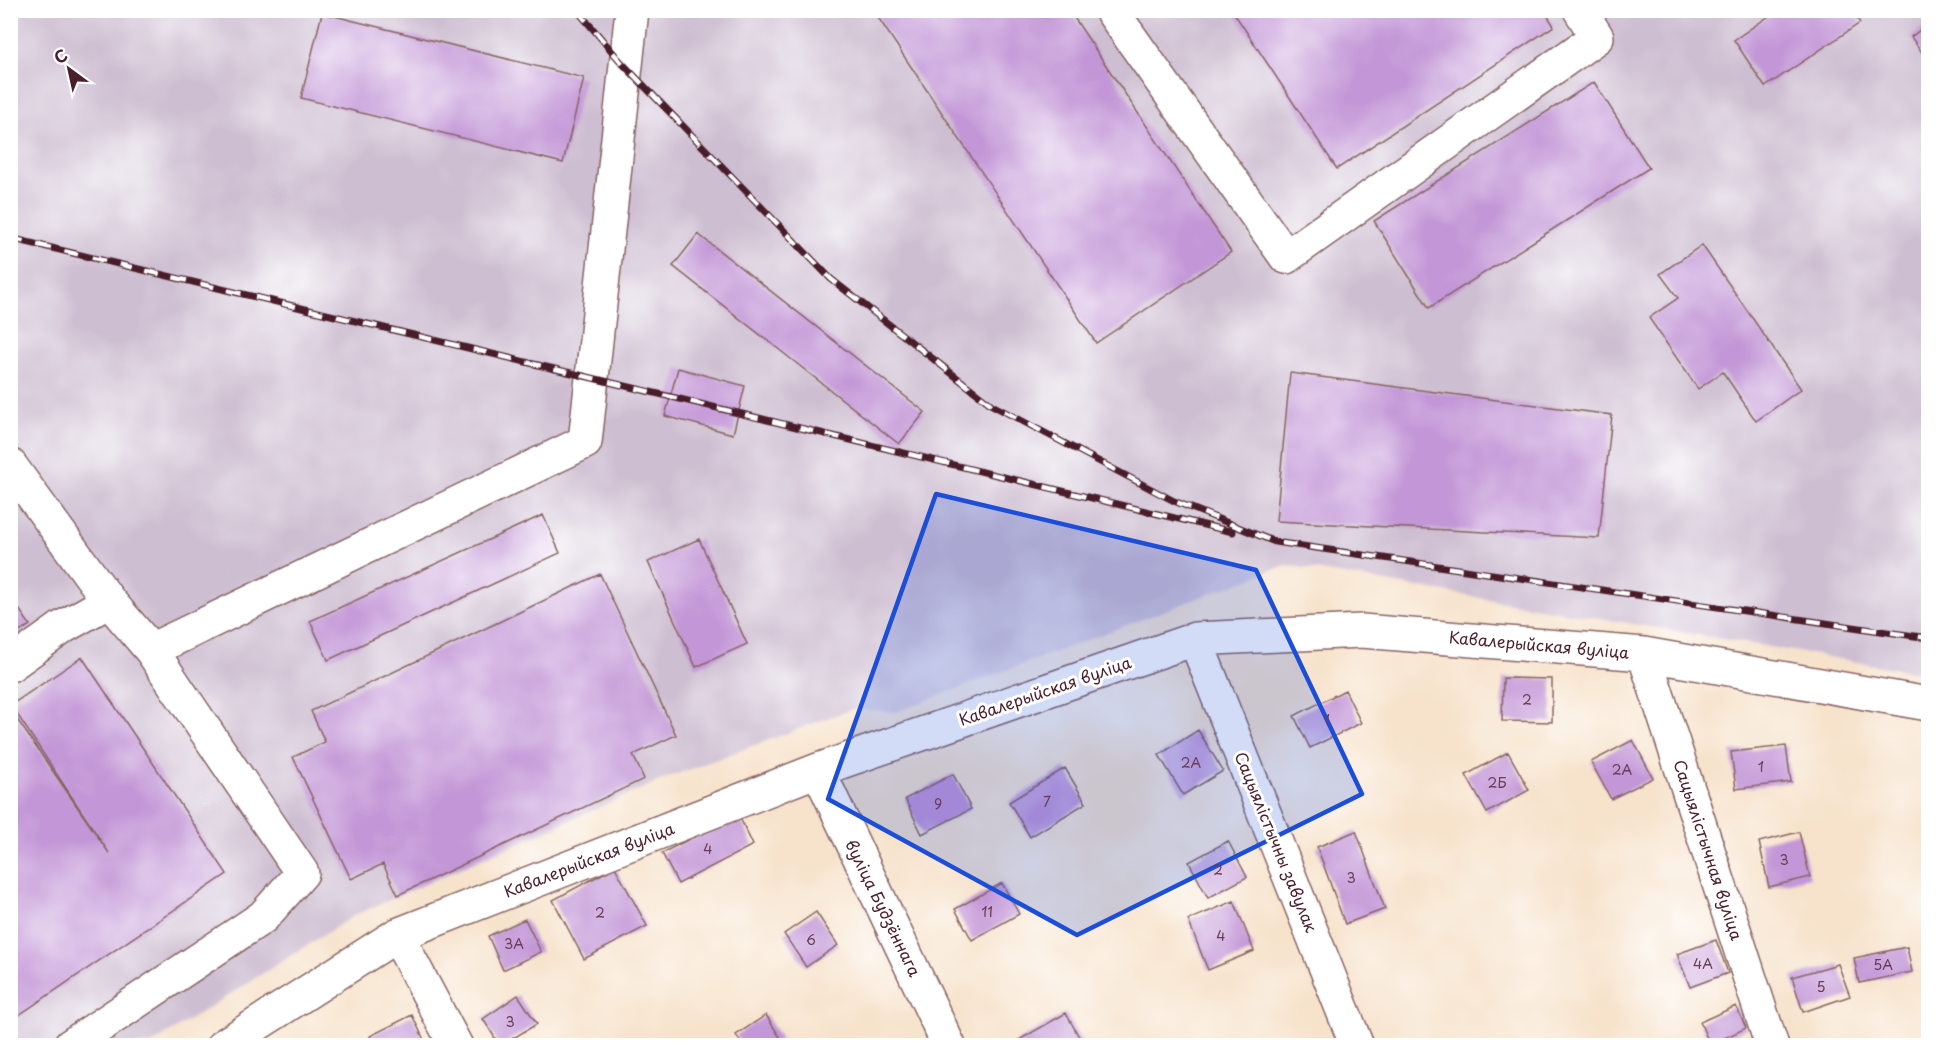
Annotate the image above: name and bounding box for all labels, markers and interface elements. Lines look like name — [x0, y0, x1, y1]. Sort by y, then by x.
north arrow — [39, 39, 99, 99]
text: С — [49, 42, 72, 69]
street label: Кавалерыйская вуліца — [1448, 624, 1630, 664]
street label: Кавалерыйская вуліца — [955, 649, 1134, 731]
house number: 2 — [1522, 689, 1532, 710]
house number: 1 — [1324, 709, 1330, 730]
street label: Сацыялістычны завулак — [1230, 748, 1324, 936]
house number: 2А — [1181, 752, 1202, 773]
street label: Сацыялістычная вуліца — [1668, 756, 1750, 943]
house number: 1 — [1758, 756, 1764, 777]
house number: 2А — [1612, 759, 1633, 780]
house number: 2Б — [1487, 772, 1507, 793]
house number: 7 — [1043, 791, 1051, 812]
house number: 9 — [934, 793, 942, 814]
street label: Кавалерыйская вуліца — [500, 815, 678, 903]
street label: вуліца Будзённага — [840, 835, 928, 980]
house number: 4 — [703, 838, 713, 859]
house number: 3 — [1779, 849, 1789, 870]
house number: 2 — [1213, 859, 1223, 880]
house number: 3 — [1346, 867, 1356, 888]
house number: 11 — [981, 901, 993, 922]
house number: 2 — [595, 902, 605, 923]
house number: 4 — [1216, 925, 1226, 946]
house number: 6 — [806, 929, 816, 950]
house number: 3А — [504, 933, 524, 954]
house number: 4А — [1693, 953, 1713, 974]
house number: 5А — [1873, 954, 1893, 975]
house number: 5 — [1816, 976, 1826, 997]
house number: 3 — [505, 1011, 515, 1032]

